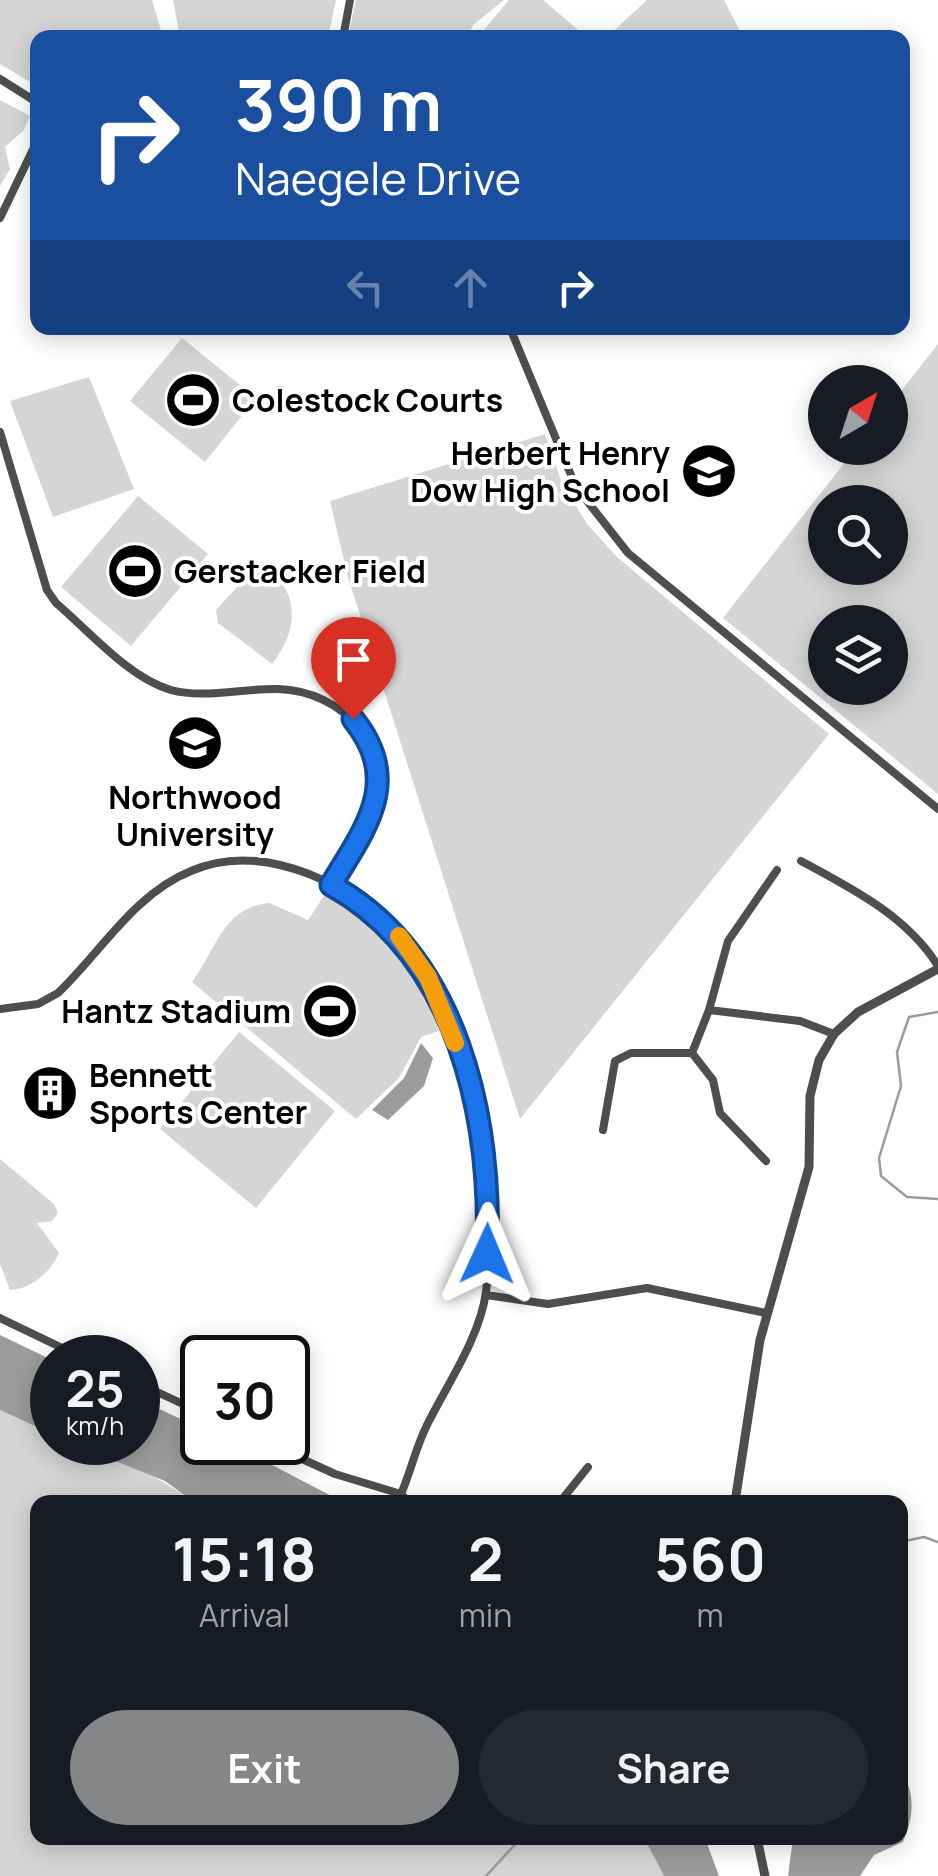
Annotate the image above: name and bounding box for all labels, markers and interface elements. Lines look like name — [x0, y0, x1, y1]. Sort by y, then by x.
text: 390 m — [235, 56, 442, 152]
icon: right — [70, 70, 200, 200]
text: Naegele Drive — [235, 147, 521, 209]
icon: left — [338, 260, 393, 315]
icon: ahead — [443, 260, 498, 315]
icon: right — [548, 260, 603, 315]
north arrow — [808, 365, 908, 465]
map controls — [808, 365, 908, 705]
sports icon: Colestock Courts — [163, 370, 223, 430]
place label: Colestock Courts — [232, 378, 503, 422]
place label: Herbert Henry Dow High School — [410, 431, 670, 512]
school or university icon: Herbert Henry Dow High School — [679, 441, 739, 501]
button: search — [808, 485, 908, 585]
sports icon: Gerstacker Field — [105, 541, 165, 601]
place label: Gerstacker Field — [174, 549, 426, 593]
button: layers — [808, 605, 908, 705]
pin — [311, 617, 396, 720]
icon: arrive — [326, 632, 381, 687]
school or university icon: Northwood University — [165, 713, 225, 773]
place label: Northwood University — [108, 775, 282, 856]
sports icon: Hantz Stadium — [300, 981, 360, 1041]
place label: Hantz Stadium — [61, 989, 291, 1033]
place label: Bennett Sports Center — [89, 1053, 307, 1134]
building icon: Bennett Sports Center — [20, 1063, 80, 1123]
position arrow — [435, 1202, 539, 1306]
speed limit sign: 30 — [180, 1335, 310, 1465]
text: 25 — [65, 1354, 125, 1422]
text: km/h — [66, 1408, 124, 1443]
text: 15:18 — [172, 1517, 317, 1599]
text: 2 — [468, 1517, 503, 1599]
text: 560 — [654, 1517, 766, 1599]
text: Arrival — [199, 1593, 290, 1637]
text: min — [459, 1593, 512, 1637]
text: m — [697, 1593, 724, 1637]
button: Exit — [70, 1710, 459, 1825]
button: Share — [479, 1710, 868, 1825]

